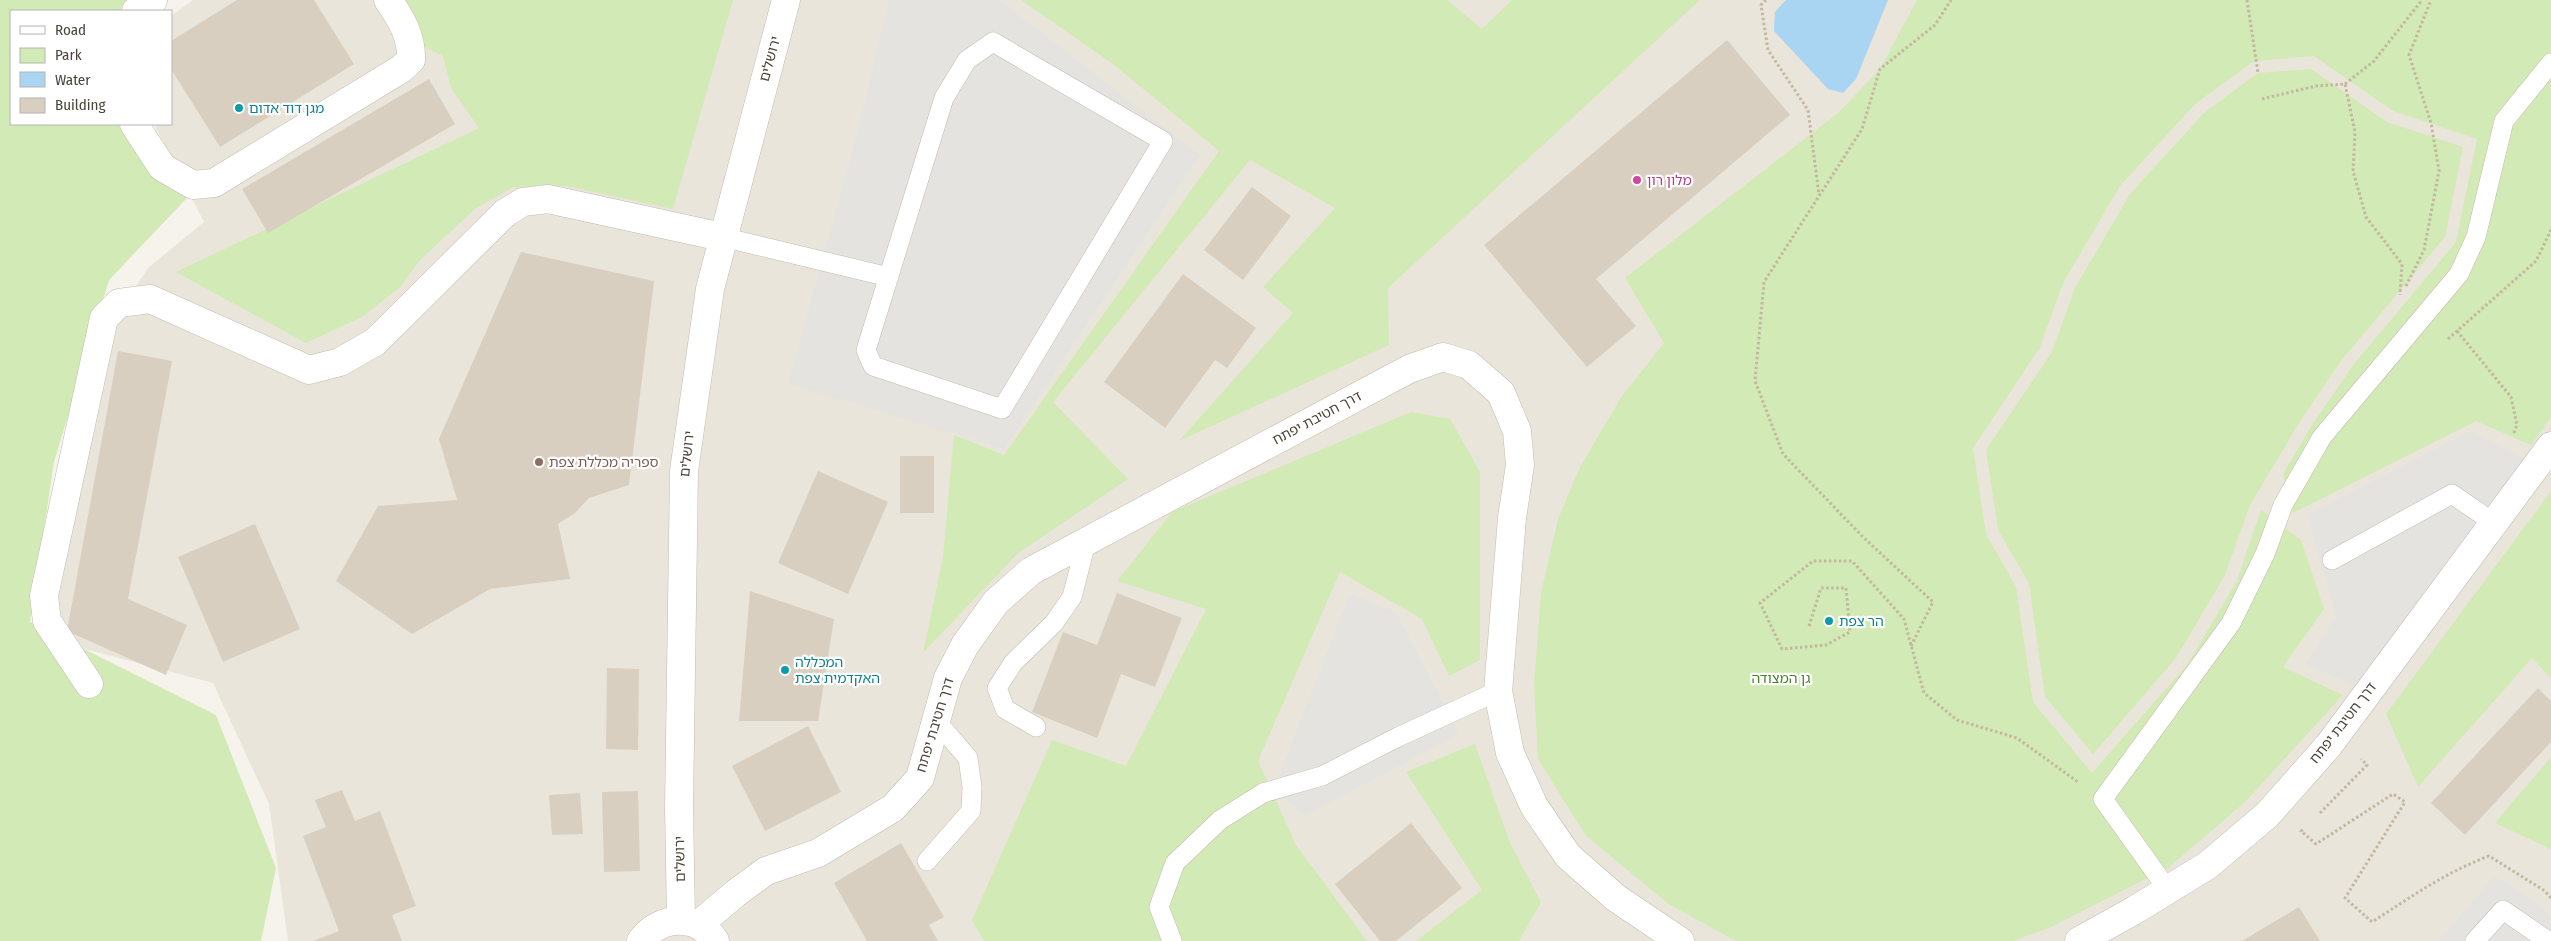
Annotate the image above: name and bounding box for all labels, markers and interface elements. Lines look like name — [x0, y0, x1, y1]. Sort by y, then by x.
legend — [10, 10, 172, 125]
text: Road — [55, 21, 86, 39]
street label: ירושלים — [756, 34, 784, 84]
text: Park — [55, 46, 82, 64]
text: Water — [55, 71, 91, 89]
text: Building — [55, 96, 106, 114]
place label: מגן דוד אדום — [249, 100, 324, 117]
marker: מגן דוד אדום — [233, 102, 245, 114]
place label: מלון רון — [1647, 172, 1692, 189]
marker: מלון רון — [1631, 174, 1643, 186]
street label: דרך חטיבת יפתח — [1270, 387, 1365, 449]
street label: ירושלים — [676, 430, 698, 478]
place label: ספריה מכללת צפת — [549, 454, 658, 471]
marker: ספריה מכללת צפת — [533, 456, 545, 468]
place label: הר צפת — [1839, 613, 1884, 630]
marker: הר צפת — [1823, 615, 1835, 627]
place label: המכללה האקדמית צפת — [795, 654, 880, 687]
marker: המכללה האקדמית צפת — [779, 664, 791, 676]
park label: גן המצודה — [1751, 670, 1811, 687]
street label: דרך חטיבת יפתח — [912, 675, 958, 775]
street label: דרך חטיבת יפתח — [2306, 679, 2380, 767]
street label: ירושלים — [671, 836, 689, 882]

